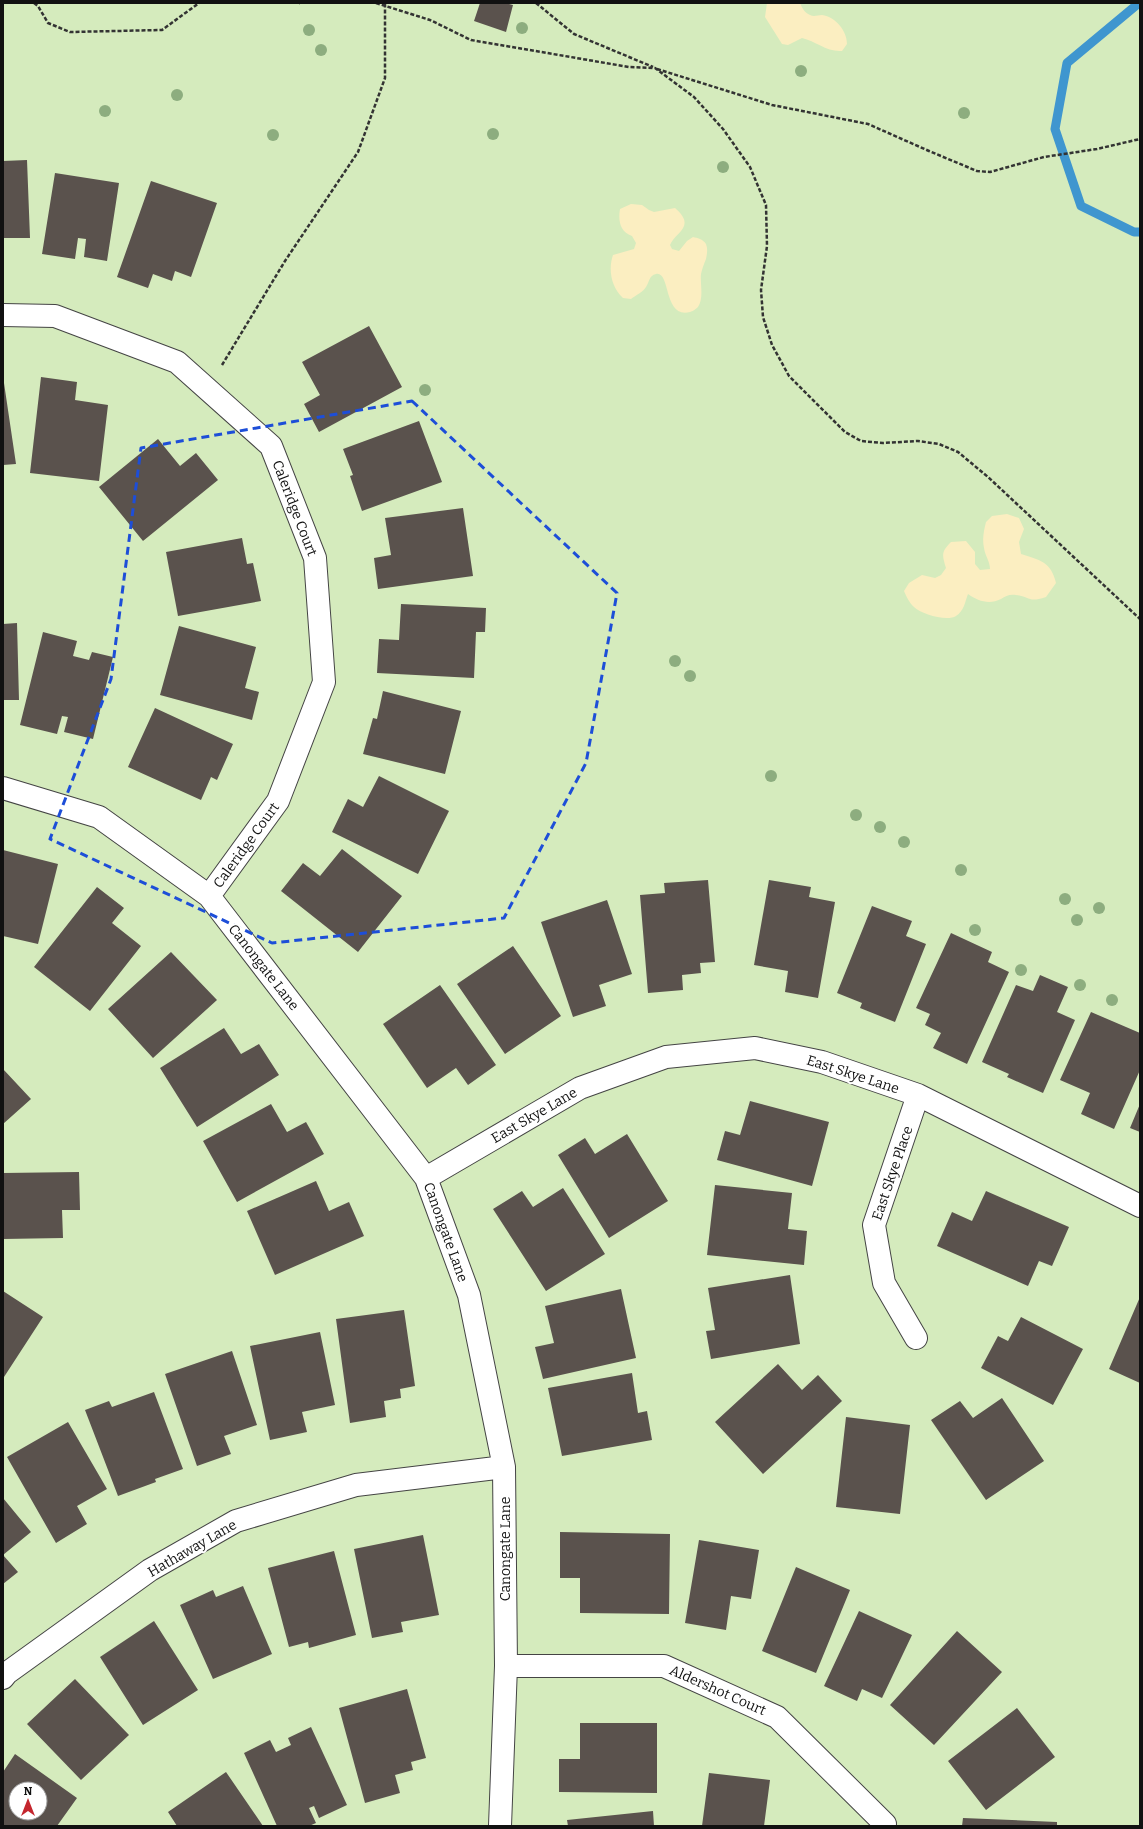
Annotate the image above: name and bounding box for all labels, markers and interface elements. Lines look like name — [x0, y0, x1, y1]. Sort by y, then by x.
street label: Caleridge Court — [268, 458, 321, 559]
street label: Caleridge Court — [210, 799, 283, 891]
street label: Canongate Lane — [225, 921, 302, 1014]
street label: East Skye Lane — [804, 1052, 901, 1097]
street label: East Skye Lane — [488, 1084, 580, 1147]
street label: East Skye Place — [868, 1124, 917, 1223]
street label: Canongate Lane — [420, 1180, 471, 1284]
street label: Canongate Lane — [497, 1497, 514, 1601]
street label: Hathaway Lane — [145, 1516, 240, 1581]
street label: Aldershot Court — [667, 1662, 769, 1719]
north arrow — [8, 1781, 48, 1821]
text: N — [24, 1785, 33, 1798]

